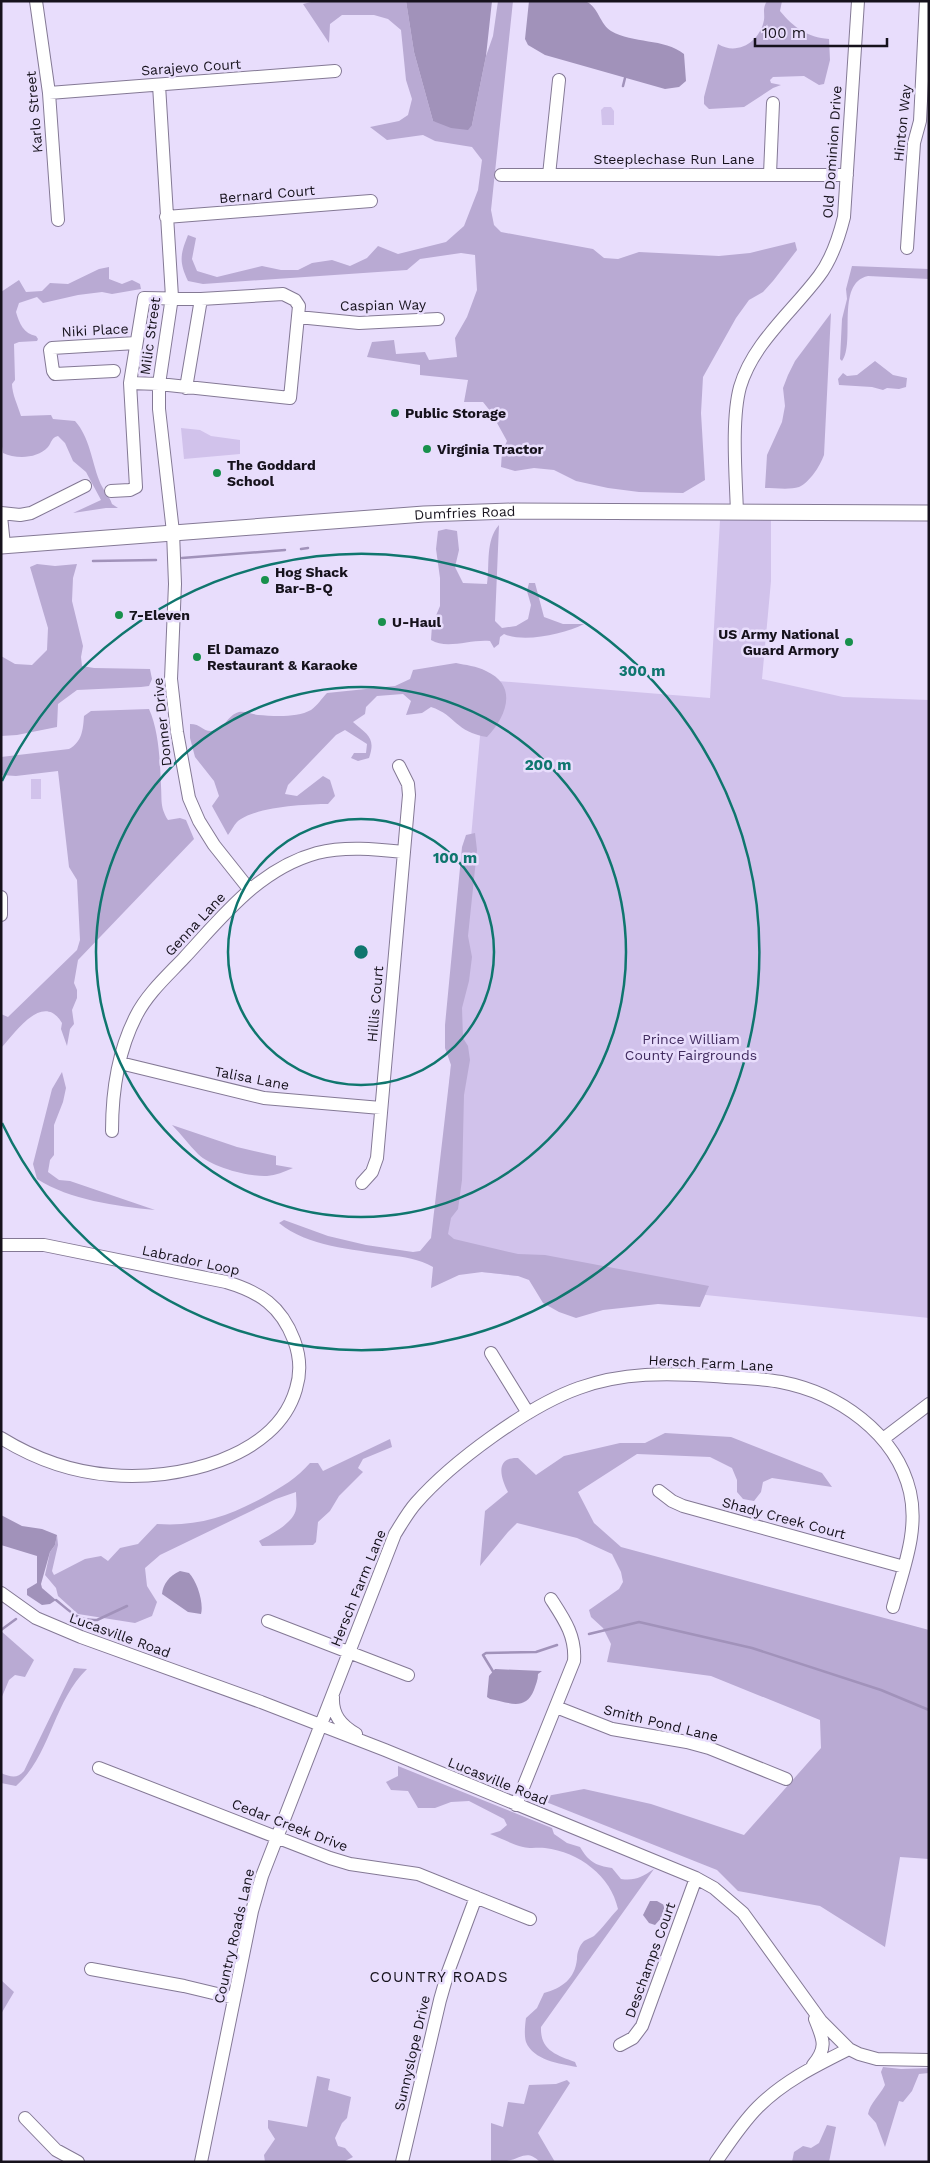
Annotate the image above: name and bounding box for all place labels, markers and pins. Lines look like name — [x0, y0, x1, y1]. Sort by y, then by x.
place label: Public Storage — [405, 405, 506, 421]
marker: Public Storage — [389, 407, 401, 419]
place label: Virginia Tractor — [437, 441, 544, 457]
marker: Virginia Tractor — [421, 443, 433, 455]
place label: The Goddard School — [227, 457, 316, 489]
marker: The Goddard School — [211, 467, 223, 479]
place label: Hog Shack Bar-B-Q — [275, 564, 348, 596]
marker: Hog Shack Bar-B-Q — [259, 574, 271, 586]
place label: 7-Eleven — [129, 607, 190, 623]
marker: 7-Eleven — [113, 609, 125, 621]
place label: U-Haul — [392, 614, 441, 630]
marker: U-Haul — [376, 616, 388, 628]
place label: US Army National Guard Armory — [718, 626, 839, 658]
marker: US Army National Guard Armory — [843, 636, 855, 648]
place label: El Damazo Restaurant & Karaoke — [207, 641, 358, 673]
marker: El Damazo Restaurant & Karaoke — [191, 651, 203, 663]
centre of rings — [352, 943, 370, 961]

